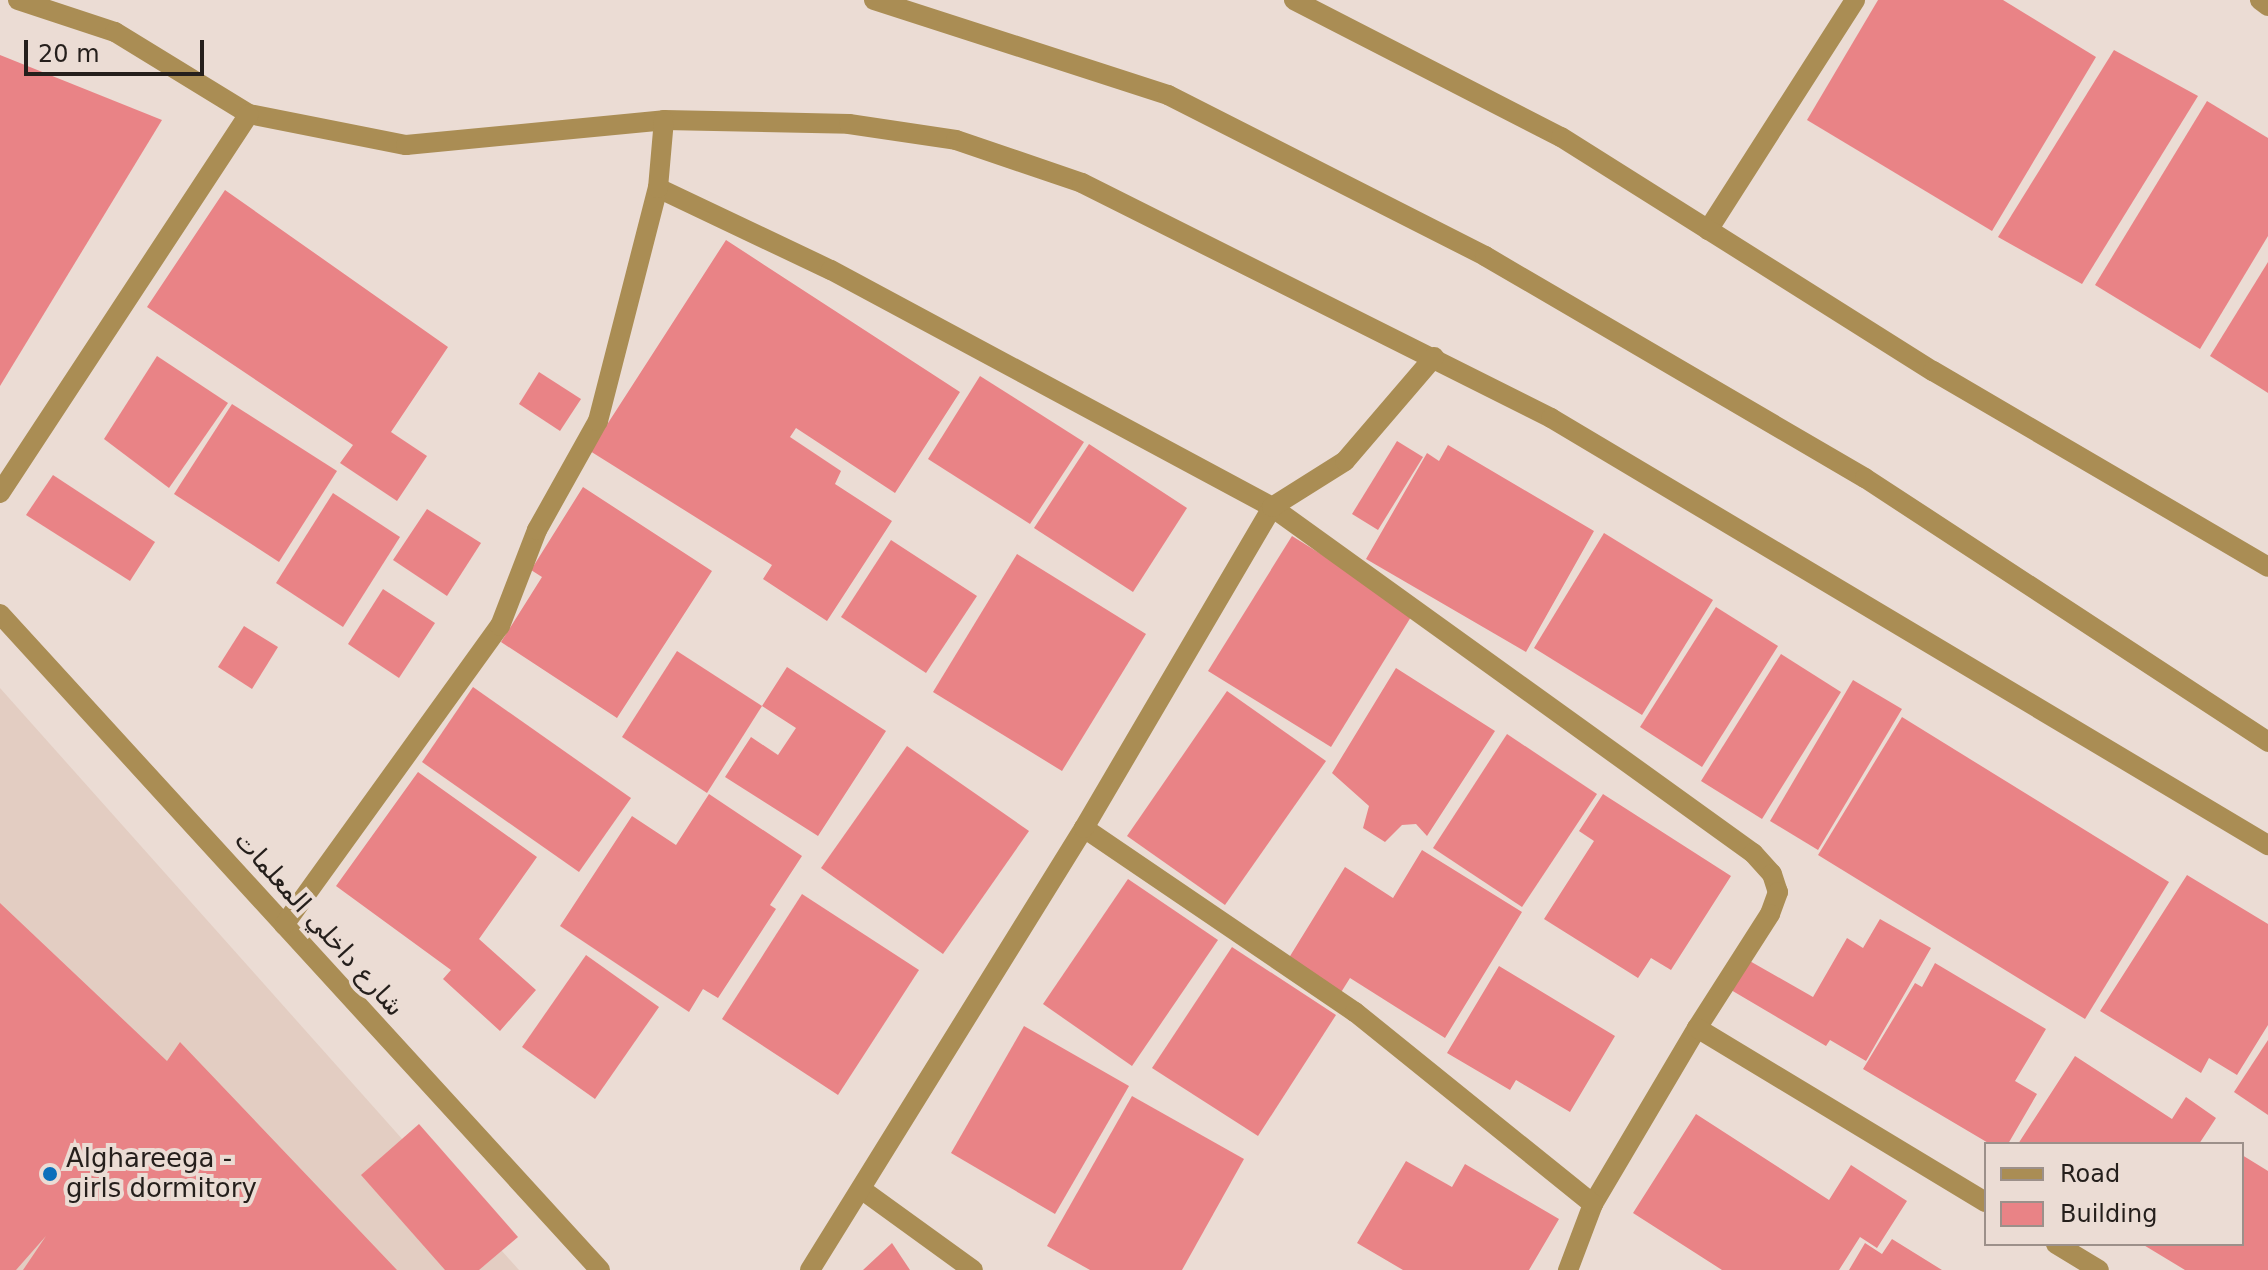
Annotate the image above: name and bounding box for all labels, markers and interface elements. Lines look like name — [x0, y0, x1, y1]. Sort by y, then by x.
scale bar — [28, 24, 208, 74]
text: 20 m — [38, 40, 100, 68]
street label: شارع داخلي المعلمات — [228, 825, 410, 1023]
legend — [1984, 1142, 2244, 1246]
place label: Alghareega - girls dormitory — [66, 1143, 257, 1204]
text: Road — [2060, 1160, 2120, 1188]
marker: Alghareega - girls dormitory — [41, 1165, 59, 1183]
text: Building — [2060, 1200, 2157, 1228]

